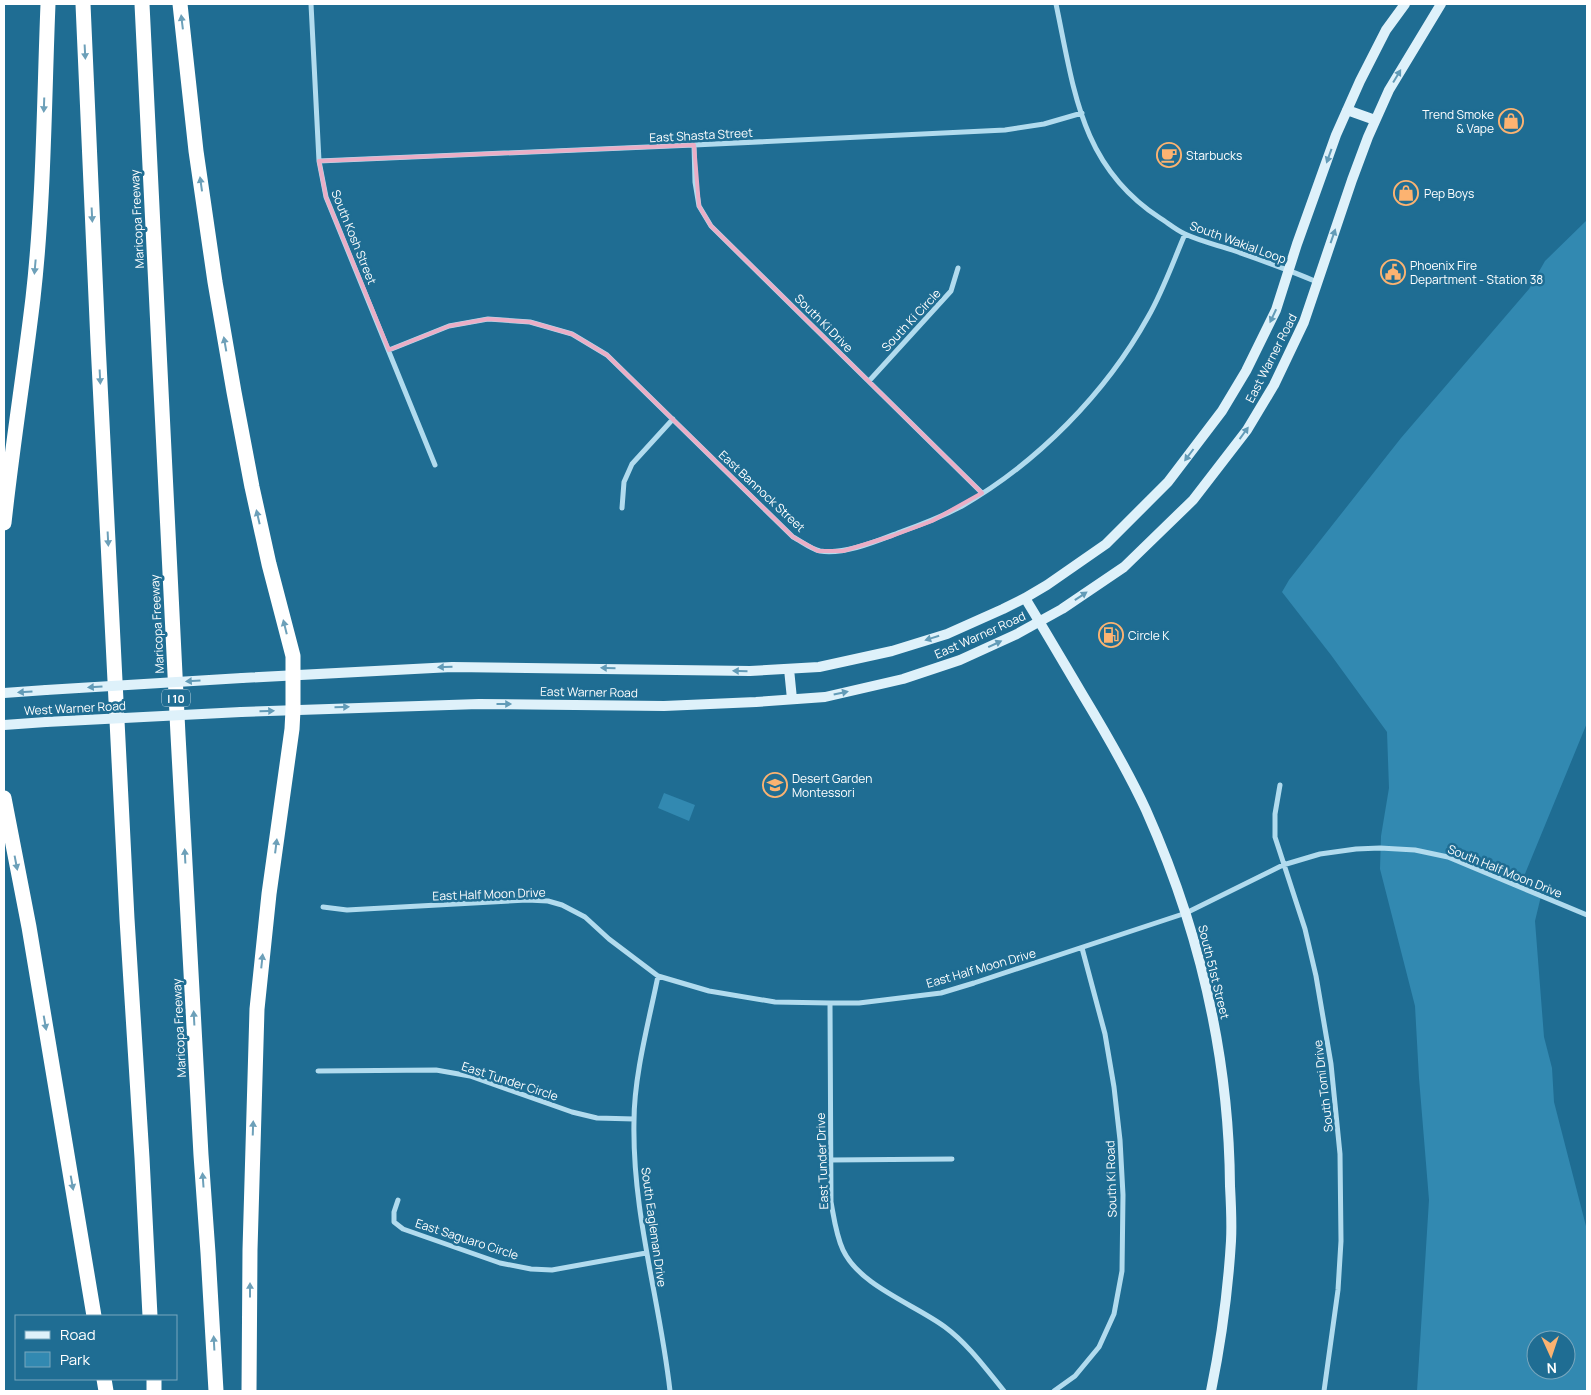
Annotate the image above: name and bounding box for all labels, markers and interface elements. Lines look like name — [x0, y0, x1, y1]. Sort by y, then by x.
one-way arrow — [178, 14, 186, 30]
one-way arrow — [81, 45, 89, 61]
one-way arrow — [1392, 70, 1401, 83]
one-way arrow — [40, 97, 48, 113]
place label: Trend Smoke & Vape — [1422, 106, 1494, 137]
shop icon: Trend Smoke & Vape — [1498, 108, 1524, 134]
street label: East Shasta Street — [649, 124, 753, 146]
cafe icon: Starbucks — [1156, 142, 1182, 168]
place label: Starbucks — [1186, 147, 1242, 164]
one-way arrow — [1325, 149, 1333, 164]
street label: Maricopa Freeway — [126, 168, 148, 269]
one-way arrow — [197, 175, 205, 191]
shop icon: Pep Boys — [1393, 180, 1419, 206]
place label: Pep Boys — [1424, 185, 1474, 202]
street label: South Kosh Street — [327, 187, 381, 287]
one-way arrow — [88, 207, 96, 223]
street label: South Wakial Loop — [1187, 217, 1289, 267]
one-way arrow — [1330, 228, 1338, 243]
place label: Phoenix Fire Department - Station 38 — [1410, 257, 1543, 288]
one-way arrow — [31, 259, 39, 275]
public building icon: Phoenix Fire Department - Station 38 — [1380, 259, 1406, 285]
street label: South Ki Circle — [877, 285, 945, 355]
street label: South Ki Drive — [791, 290, 857, 356]
one-way arrow — [1269, 309, 1277, 323]
street label: East Warner Road — [1241, 310, 1301, 406]
one-way arrow — [221, 336, 229, 352]
one-way arrow — [96, 369, 104, 385]
one-way arrow — [1239, 427, 1250, 440]
street label: East Bannock Street — [715, 446, 809, 536]
one-way arrow — [1184, 448, 1194, 462]
one-way arrow — [254, 509, 262, 524]
one-way arrow — [104, 532, 112, 548]
street label: Maricopa Freeway — [146, 573, 168, 674]
one-way arrow — [1075, 591, 1088, 601]
street label: East Warner Road — [932, 607, 1028, 663]
one-way arrow — [281, 619, 289, 634]
fuel station icon: Circle K — [1098, 622, 1124, 648]
place label: Circle K — [1128, 627, 1170, 644]
one-way arrow — [925, 635, 940, 643]
one-way arrow — [988, 640, 1002, 648]
one-way arrow — [437, 663, 453, 671]
one-way arrow — [599, 664, 615, 672]
one-way arrow — [732, 666, 748, 674]
one-way arrow — [185, 677, 201, 685]
street label: East Warner Road — [540, 683, 638, 701]
one-way arrow — [87, 684, 103, 692]
one-way arrow — [17, 688, 33, 696]
one-way arrow — [833, 689, 848, 697]
road number: I 10 — [162, 690, 190, 706]
street label: West Warner Road — [24, 697, 126, 719]
one-way arrow — [497, 700, 513, 708]
one-way arrow — [334, 703, 350, 711]
one-way arrow — [260, 706, 276, 714]
place label: Desert Garden Montessori — [792, 770, 872, 801]
school or university icon: Desert Garden Montessori — [762, 772, 788, 798]
one-way arrow — [272, 837, 280, 853]
street label: South Half Moon Drive — [1445, 840, 1565, 902]
one-way arrow — [180, 848, 188, 864]
one-way arrow — [13, 855, 21, 871]
street label: East Half Moon Drive — [432, 884, 546, 904]
street label: South 51st Street — [1194, 923, 1234, 1021]
street label: East Half Moon Drive — [924, 944, 1038, 992]
one-way arrow — [258, 952, 266, 968]
street label: Maricopa Freeway — [168, 977, 190, 1078]
one-way arrow — [189, 1010, 197, 1026]
one-way arrow — [41, 1015, 49, 1031]
street label: South Tomi Drive — [1309, 1039, 1337, 1133]
street label: East Tunder Circle — [460, 1057, 560, 1105]
street label: East Tunder Drive — [812, 1112, 832, 1210]
one-way arrow — [250, 1119, 258, 1135]
street label: South Ki Road — [1101, 1140, 1121, 1218]
street label: South Eagleman Drive — [637, 1166, 671, 1288]
one-way arrow — [199, 1172, 207, 1188]
one-way arrow — [68, 1176, 76, 1191]
street label: East Saguaro Circle — [413, 1214, 521, 1264]
one-way arrow — [246, 1282, 254, 1298]
legend — [15, 1315, 178, 1380]
text: Road — [60, 1324, 96, 1345]
north arrow — [1526, 1330, 1576, 1380]
one-way arrow — [209, 1334, 217, 1350]
text: Park — [60, 1349, 90, 1370]
text: N — [1546, 1359, 1557, 1378]

